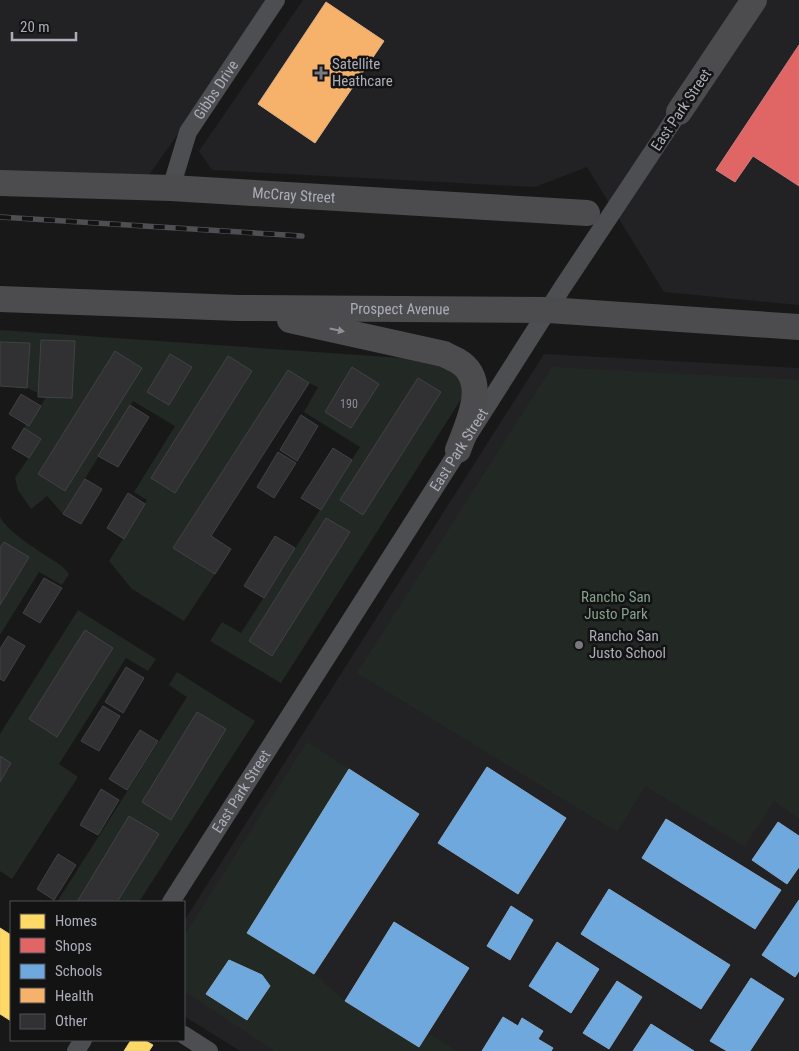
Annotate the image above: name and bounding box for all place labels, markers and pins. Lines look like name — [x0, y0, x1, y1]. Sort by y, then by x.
place label: Satellite Heathcare — [332, 55, 393, 90]
marker: Satellite Heathcare — [314, 66, 328, 80]
place label: Rancho San Justo School — [589, 627, 666, 662]
marker: Rancho San Justo School — [573, 639, 585, 651]

